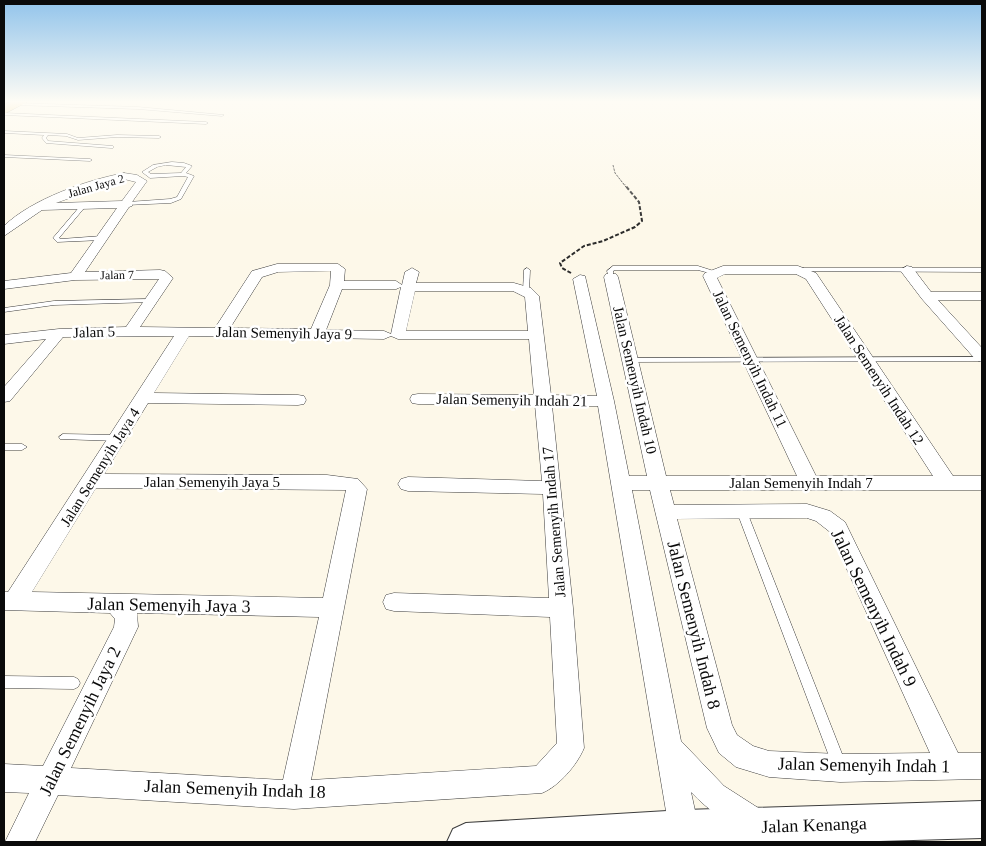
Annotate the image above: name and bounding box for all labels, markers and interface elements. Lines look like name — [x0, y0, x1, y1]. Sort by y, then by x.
street label: Jalan Jaya 2 — [66, 171, 126, 201]
street label: Jalan 7 — [100, 268, 134, 282]
street label: Jalan Semenyih Indah 11 — [710, 288, 790, 430]
street label: Jalan Semenyih Indah 10 — [610, 305, 660, 455]
street label: Jalan Semenyih Indah 12 — [831, 312, 927, 448]
street label: Jalan 5 — [73, 323, 115, 341]
street label: Jalan Semenyih Jaya 9 — [216, 324, 352, 342]
street label: Jalan Semenyih Indah 21 — [436, 391, 588, 409]
street label: Jalan Semenyih Jaya 4 — [57, 405, 143, 529]
street label: Jalan Semenyih Indah 17 — [539, 445, 569, 598]
street label: Jalan Semenyih Jaya 5 — [144, 474, 280, 490]
street label: Jalan Semenyih Indah 7 — [729, 475, 873, 491]
street label: Jalan Semenyih Indah 9 — [827, 526, 921, 690]
street label: Jalan Semenyih Indah 8 — [663, 539, 725, 711]
street label: Jalan Semenyih Jaya 3 — [87, 594, 251, 616]
street label: Jalan Semenyih Jaya 2 — [35, 643, 125, 799]
street label: Jalan Semenyih Indah 1 — [778, 753, 950, 777]
street label: Jalan Semenyih Indah 18 — [144, 776, 326, 802]
street label: Jalan Kenanga — [761, 813, 867, 837]

